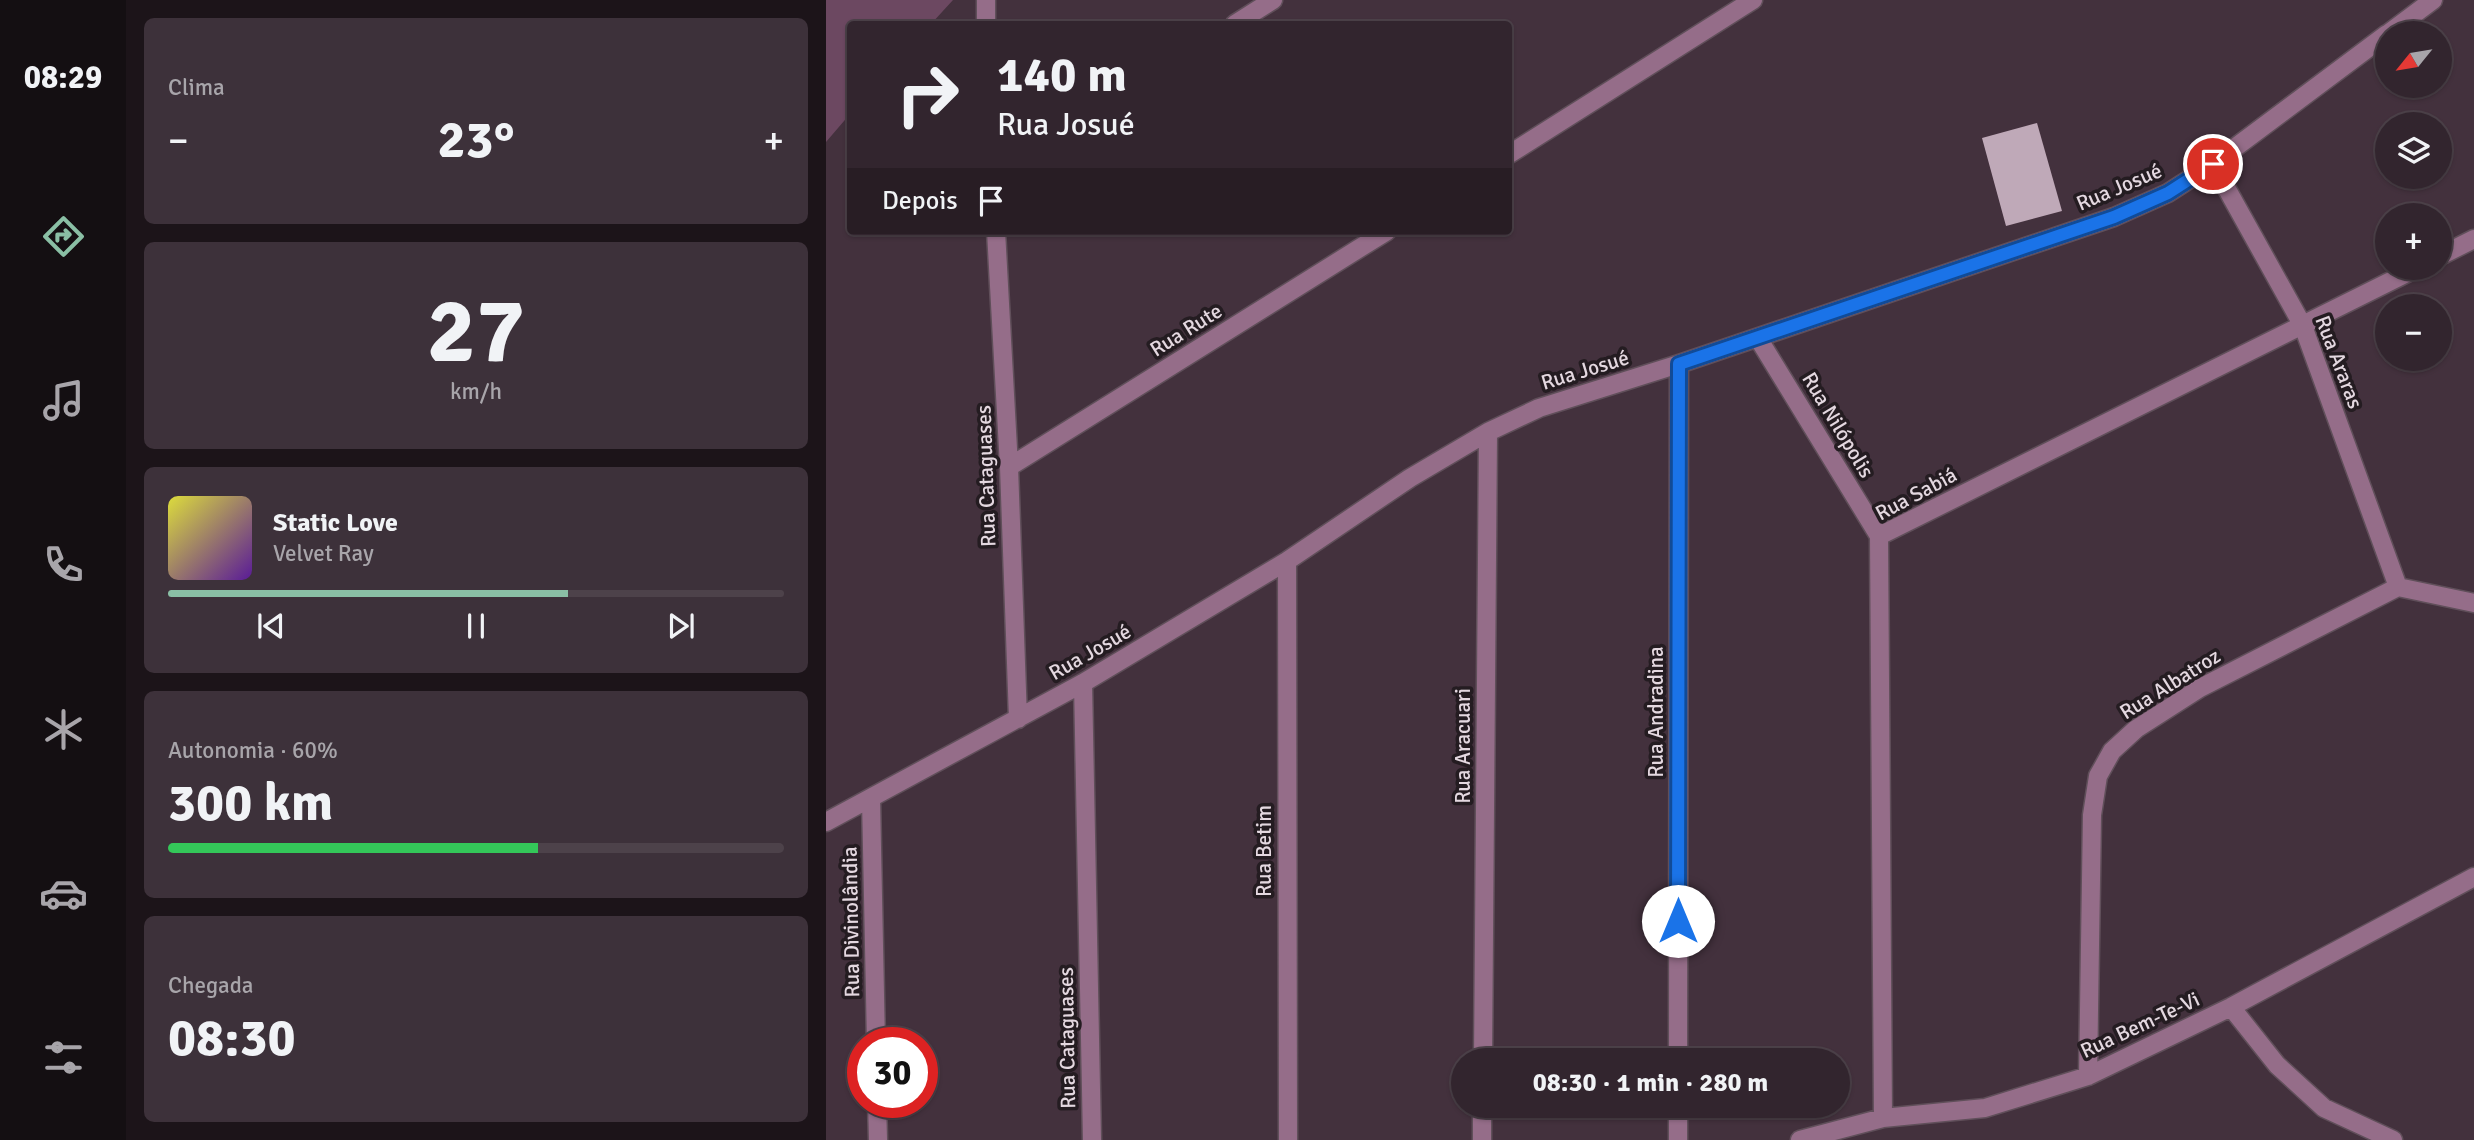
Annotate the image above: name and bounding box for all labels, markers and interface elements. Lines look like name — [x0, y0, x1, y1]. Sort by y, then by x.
north arrow — [2375, 21, 2452, 98]
map controls — [2375, 21, 2452, 371]
text: 140 m — [997, 45, 1127, 105]
icon: right — [882, 49, 973, 140]
text: 08:29 — [24, 58, 102, 97]
text: Clima — [168, 73, 225, 102]
text: Rua Josué — [997, 105, 1135, 144]
text: 23° — [438, 108, 514, 172]
button: layers — [2375, 112, 2452, 189]
text: − — [168, 117, 189, 164]
text: + — [763, 117, 784, 164]
pin — [2183, 134, 2243, 194]
icon: arrive — [2194, 145, 2232, 183]
street label: Rua Josué — [2072, 157, 2166, 217]
icon: arrive — [972, 182, 1010, 220]
text: Depois — [882, 185, 958, 217]
button: + — [2375, 203, 2452, 280]
icon: directions — [39, 212, 88, 261]
text: 27 — [427, 275, 525, 388]
button: − — [2375, 294, 2452, 371]
street label: Rua Rute — [1145, 298, 1227, 362]
street label: Rua Araras — [2309, 312, 2369, 412]
street label: Rua Josué — [1538, 344, 1632, 396]
street label: Rua Nilópolis — [1796, 367, 1880, 483]
icon: music — [39, 376, 88, 425]
text: km/h — [450, 377, 502, 406]
street label: Rua Cataguases — [971, 405, 1001, 547]
street label: Rua Sabiá — [1871, 462, 1961, 526]
text: Static Love — [273, 507, 398, 539]
text: Velvet Ray — [273, 539, 374, 568]
icon: phone — [39, 540, 88, 589]
icon: previous — [252, 607, 290, 645]
icon: pause — [457, 607, 495, 645]
icon: next — [662, 607, 700, 645]
street label: Rua Josué — [1044, 618, 1136, 686]
street label: Rua Albatroz — [2115, 643, 2225, 725]
street label: Rua Andradina — [1643, 646, 1669, 778]
street label: Rua Aracuari — [1450, 688, 1476, 804]
icon: climate — [39, 705, 88, 754]
text: Autonomia · 60% — [168, 736, 338, 765]
text: 300 km — [168, 771, 333, 835]
street label: Rua Betim — [1251, 805, 1277, 897]
street label: Rua Divinolândia — [837, 846, 865, 998]
icon: car — [39, 869, 88, 918]
position arrow — [1641, 884, 1715, 958]
street label: Rua Cataguases — [1053, 967, 1081, 1109]
text: Chegada — [168, 971, 253, 1000]
street label: Rua Bem-Te-Vi — [2076, 986, 2204, 1064]
text: 08:30 — [168, 1006, 296, 1070]
speed limit sign: 30 — [847, 1027, 938, 1118]
icon: filters — [39, 1033, 88, 1082]
text: 08:30 · 1 min · 280 m — [1533, 1067, 1768, 1099]

